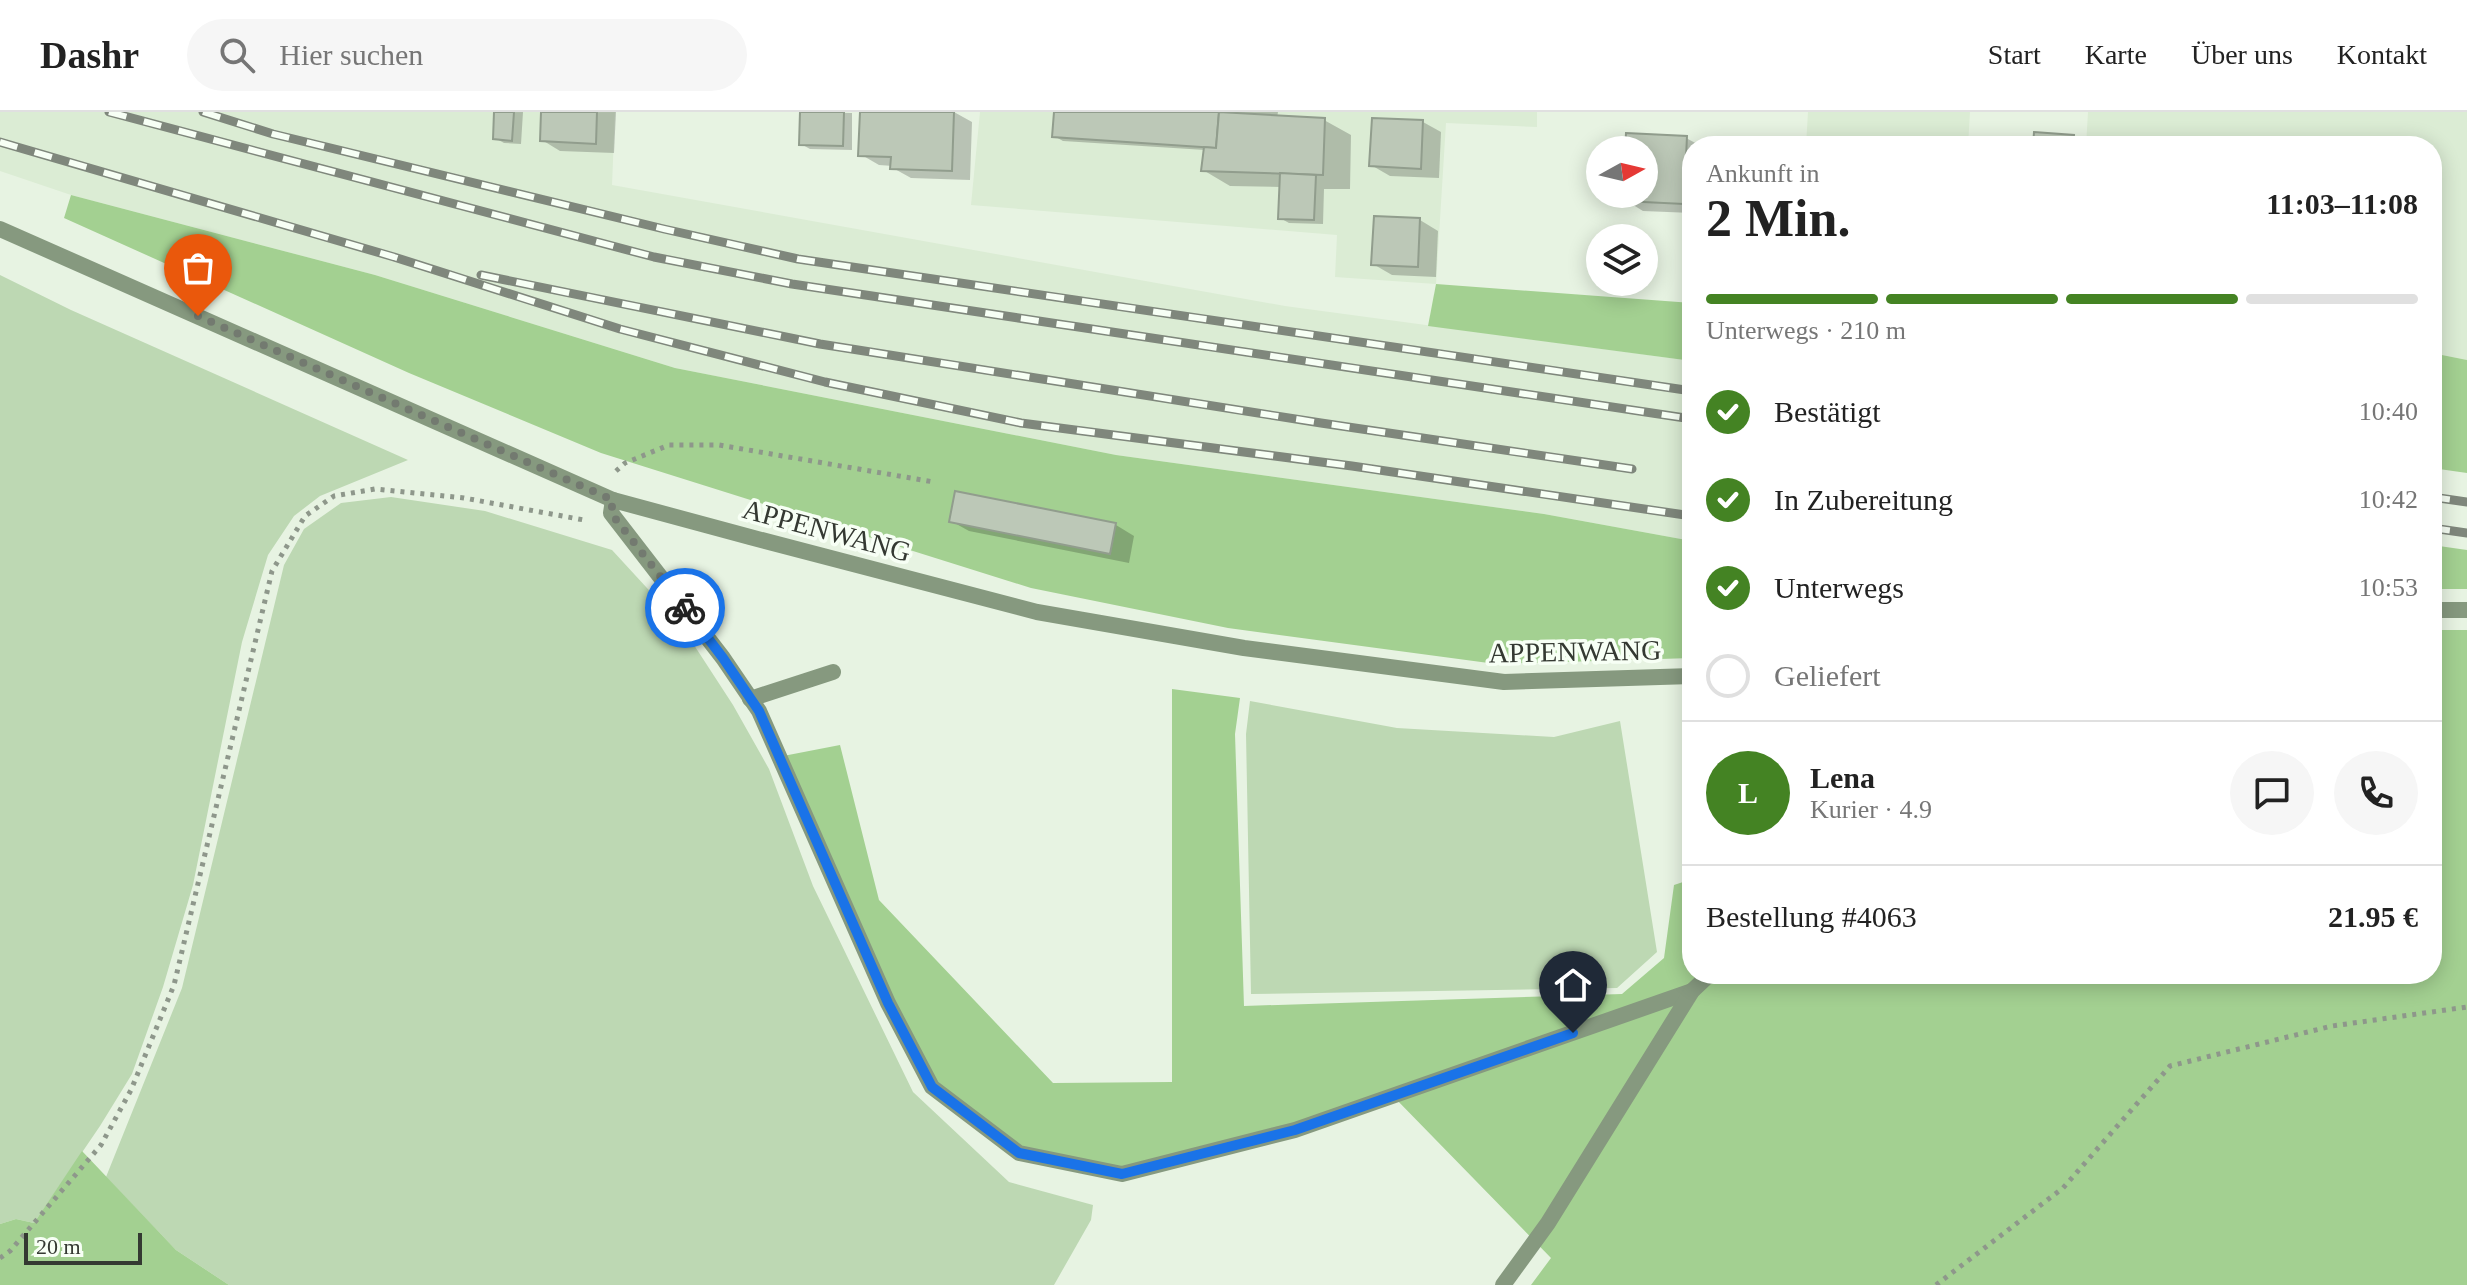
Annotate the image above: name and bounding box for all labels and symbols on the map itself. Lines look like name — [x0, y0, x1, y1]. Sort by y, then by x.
north arrow — [1586, 136, 1658, 208]
pin — [164, 234, 232, 316]
street label: APPENWANG — [739, 493, 914, 568]
courier — [645, 568, 725, 648]
street label: APPENWANG — [1488, 634, 1662, 669]
pin — [1539, 951, 1607, 1033]
scale bar — [24, 1229, 142, 1265]

